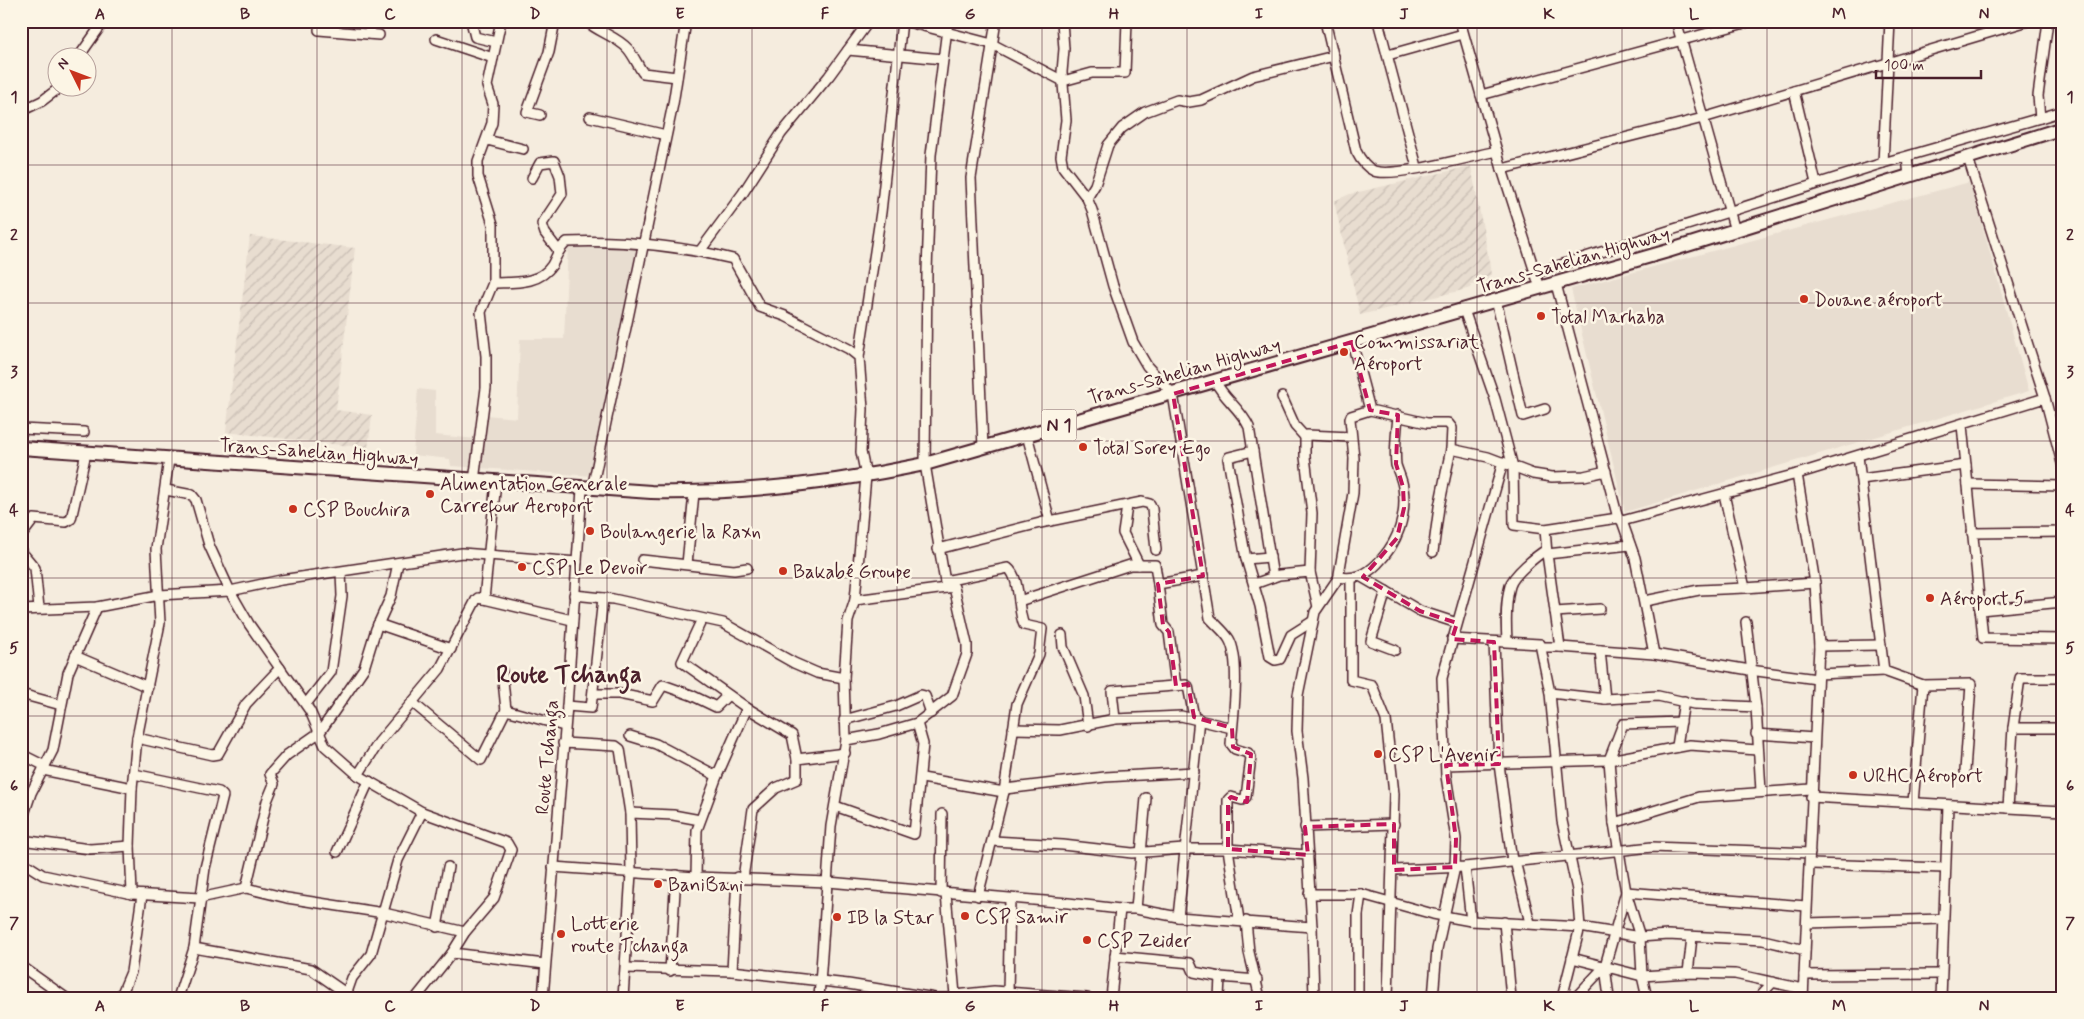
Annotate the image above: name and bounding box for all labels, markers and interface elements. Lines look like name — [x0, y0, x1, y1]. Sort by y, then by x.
text: A — [95, 4, 105, 25]
text: B — [240, 4, 250, 25]
text: C — [384, 4, 396, 25]
text: D — [529, 4, 541, 25]
text: E — [675, 4, 685, 25]
text: F — [821, 4, 830, 25]
text: G — [965, 4, 976, 25]
text: H — [1109, 4, 1120, 25]
text: I — [1255, 4, 1264, 25]
text: J — [1399, 4, 1409, 25]
text: K — [1543, 4, 1555, 25]
text: L — [1689, 4, 1700, 25]
text: M — [1832, 4, 1846, 25]
text: N — [1979, 4, 1989, 25]
north arrow — [48, 48, 98, 98]
scale bar — [1876, 48, 1982, 80]
text: N — [53, 54, 73, 73]
text: 100 m — [1884, 56, 1924, 76]
text: 1 — [10, 87, 18, 108]
text: 1 — [2066, 87, 2074, 108]
street label: Trans-Sahelian Highway — [1474, 221, 1673, 302]
text: 2 — [10, 225, 18, 246]
text: 2 — [2066, 225, 2074, 246]
place label: Douane aéroport — [1814, 288, 1943, 313]
marker: Douane aéroport — [1798, 293, 1810, 305]
place label: Total Marhaba — [1551, 305, 1665, 330]
marker: Total Marhaba — [1535, 310, 1547, 322]
place label: Commissariat Aéroport — [1354, 330, 1480, 377]
street label: Trans-Sahelian Highway — [1085, 332, 1284, 413]
marker: Commissariat Aéroport — [1338, 346, 1350, 358]
text: 3 — [10, 362, 18, 383]
text: 3 — [2066, 362, 2074, 383]
road number: N 1 — [1042, 410, 1076, 440]
street label: Trans-Sahelian Highway — [218, 433, 419, 474]
place label: Total Sorey Ego — [1093, 436, 1211, 462]
marker: Total Sorey Ego — [1077, 441, 1089, 453]
place label: Alimentation Generale Carrefour Aeroport — [440, 472, 628, 522]
marker: Alimentation Generale Carrefour Aeroport — [424, 488, 436, 500]
place label: CSP Bouchira — [303, 498, 410, 523]
text: 4 — [9, 500, 19, 521]
text: 4 — [2065, 500, 2075, 521]
marker: CSP Bouchira — [287, 503, 299, 515]
place label: Boulangerie la Raxn — [600, 520, 761, 546]
marker: Boulangerie la Raxn — [584, 525, 596, 537]
place label: CSP Le Devoir — [532, 556, 647, 581]
place label: Bakabé Groupe — [793, 560, 911, 585]
marker: CSP Le Devoir — [516, 561, 528, 573]
marker: Bakabé Groupe — [777, 565, 789, 577]
place label: Aéroport 5 — [1940, 587, 2025, 612]
marker: Aéroport 5 — [1924, 592, 1936, 604]
text: 5 — [9, 638, 19, 659]
text: 5 — [2065, 638, 2075, 659]
district label: Route Tchanga — [496, 660, 642, 694]
street label: Route Tchanga — [530, 699, 568, 816]
place label: CSP L'Avenir — [1388, 743, 1498, 768]
marker: CSP L'Avenir — [1372, 748, 1384, 760]
place label: URHC Aéroport — [1863, 764, 1983, 789]
marker: URHC Aéroport — [1847, 769, 1859, 781]
text: 6 — [10, 776, 18, 797]
text: 6 — [2066, 776, 2074, 797]
place label: BaniBani — [668, 873, 743, 898]
marker: BaniBani — [652, 878, 664, 890]
place label: CSP Samir — [975, 905, 1068, 930]
place label: IB la Star — [847, 906, 934, 931]
marker: CSP Samir — [959, 910, 971, 922]
marker: IB la Star — [831, 911, 843, 923]
place label: Lotterie route Tchanga — [571, 912, 689, 962]
text: 7 — [9, 913, 19, 934]
text: 7 — [2065, 913, 2075, 934]
marker: Lotterie route Tchanga — [555, 928, 567, 940]
place label: CSP Zeider — [1097, 929, 1191, 954]
marker: CSP Zeider — [1081, 934, 1093, 946]
text: A — [95, 996, 105, 1017]
text: B — [240, 996, 250, 1017]
text: C — [384, 996, 396, 1017]
text: D — [529, 996, 541, 1017]
text: E — [675, 996, 685, 1017]
text: F — [821, 996, 830, 1017]
text: G — [965, 996, 976, 1017]
text: H — [1109, 996, 1120, 1017]
text: I — [1255, 996, 1264, 1017]
text: J — [1399, 996, 1409, 1017]
text: K — [1543, 996, 1555, 1017]
text: L — [1689, 996, 1700, 1017]
text: M — [1832, 996, 1846, 1017]
text: N — [1979, 996, 1989, 1017]

